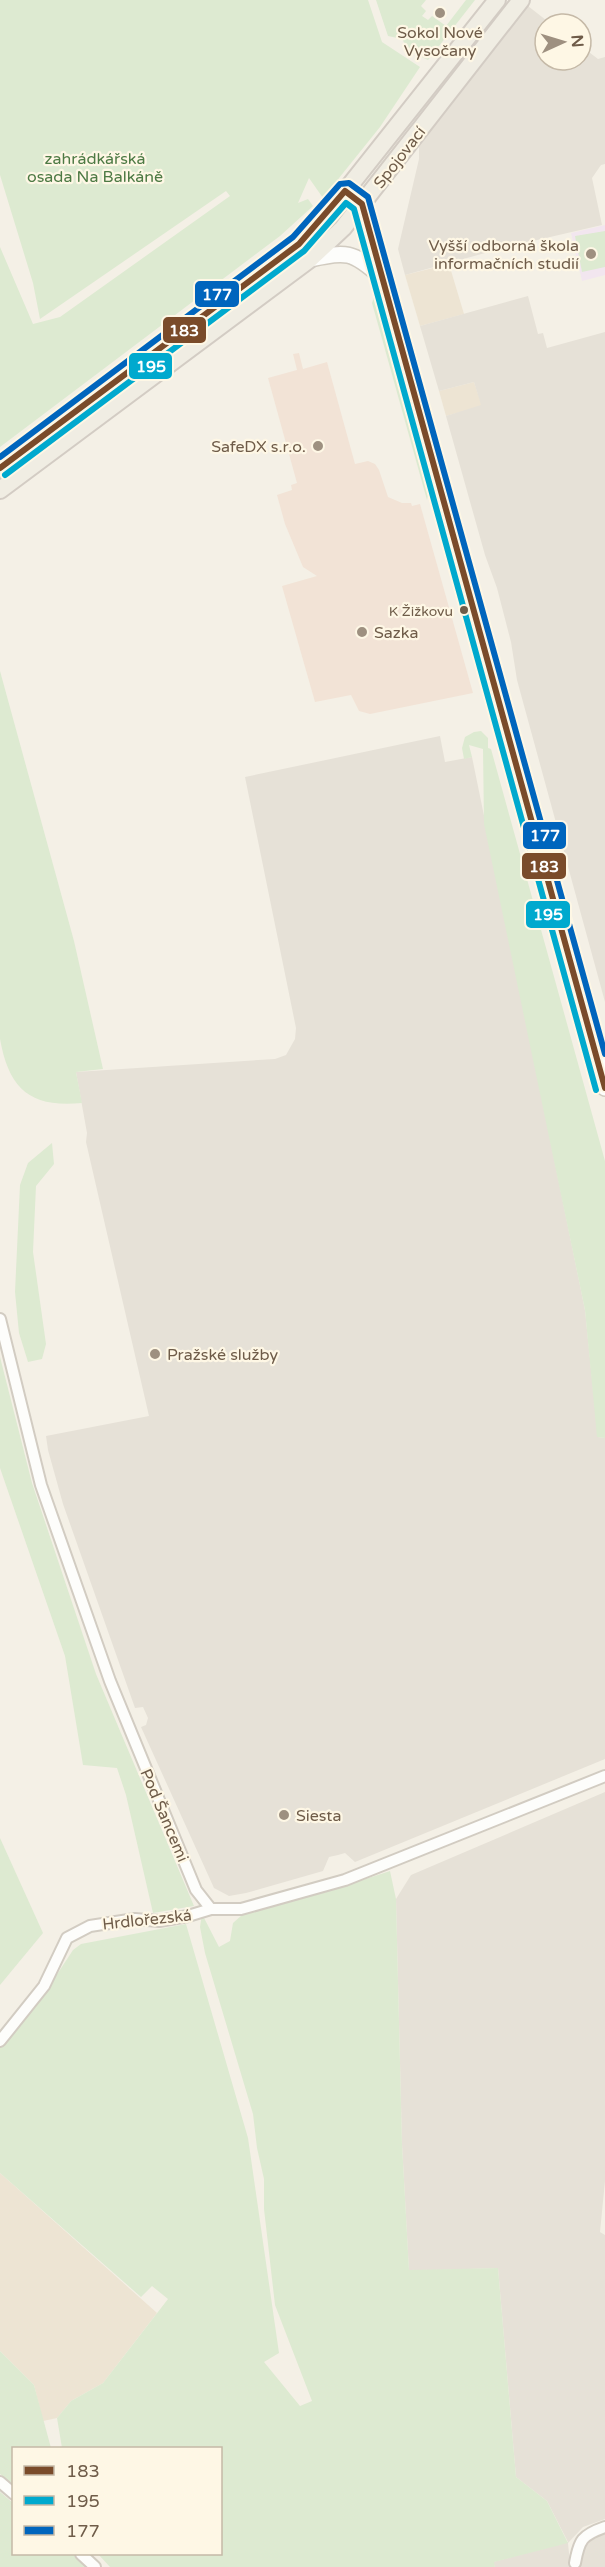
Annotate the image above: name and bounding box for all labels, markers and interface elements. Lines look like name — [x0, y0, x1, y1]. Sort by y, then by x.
marker: Sokol Nové Vysočany — [433, 6, 447, 20]
north arrow — [533, 12, 593, 72]
place label: Sokol Nové Vysočany — [397, 23, 483, 61]
text: N — [567, 34, 587, 48]
street label: Spojovací — [369, 123, 430, 193]
park label: zahrádkářská osada Na Balkáně — [27, 149, 163, 187]
place label: Vyšší odborná škola informačních studií — [428, 236, 579, 274]
marker: Vyšší odborná škola informačních studií — [584, 247, 598, 261]
line badge: 177 — [194, 280, 240, 308]
text: 177 — [202, 285, 232, 305]
line badge: 183 — [162, 316, 207, 344]
text: 183 — [169, 321, 199, 341]
line badge: 195 — [128, 352, 173, 380]
text: 195 — [136, 357, 166, 377]
place label: SafeDX s.r.o. — [211, 437, 306, 457]
marker: SafeDX s.r.o. — [311, 439, 325, 453]
place label: K Žižkovu — [389, 603, 453, 620]
marker: K Žižkovu — [458, 604, 470, 616]
place label: Sazka — [374, 623, 418, 643]
marker: Sazka — [355, 625, 369, 639]
line badge: 177 — [522, 821, 567, 850]
text: 177 — [530, 826, 560, 846]
line badge: 183 — [521, 852, 567, 880]
text: 183 — [529, 857, 559, 877]
line badge: 195 — [525, 900, 571, 929]
text: 195 — [533, 905, 563, 925]
place label: Pražské služby — [167, 1345, 279, 1365]
marker: Pražské služby — [148, 1347, 162, 1361]
street label: Pod Šancemi — [135, 1766, 193, 1865]
place label: Siesta — [296, 1806, 341, 1826]
marker: Siesta — [277, 1808, 291, 1822]
street label: Hrdlořezská — [101, 1905, 193, 1935]
legend — [12, 2447, 222, 2555]
text: 183 — [66, 2460, 100, 2482]
text: 195 — [66, 2490, 100, 2512]
text: 177 — [66, 2520, 100, 2542]

